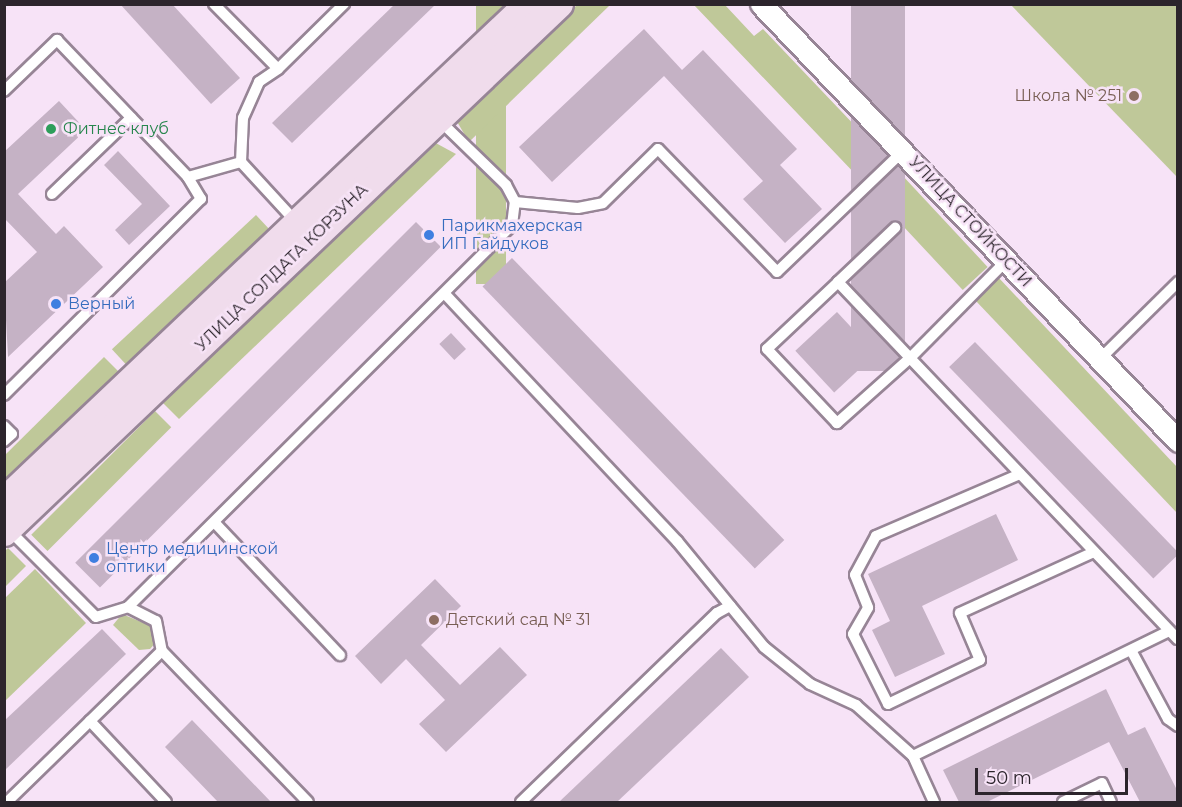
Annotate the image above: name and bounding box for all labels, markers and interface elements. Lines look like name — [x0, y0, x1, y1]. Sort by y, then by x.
place label: Школа № 251 — [1014, 86, 1122, 106]
marker: Школа № 251 — [1127, 89, 1141, 103]
place label: Фитнес клуб — [63, 119, 169, 139]
marker: Фитнес клуб — [44, 122, 58, 136]
street label: УЛИЦА СТОЙКОСТИ — [905, 153, 1035, 291]
street label: УЛИЦА СОЛДАТА КОРЗУНА — [192, 180, 372, 356]
place label: Парикмахерская ИП Гайдуков — [441, 216, 583, 254]
marker: Парикмахерская ИП Гайдуков — [422, 228, 436, 242]
place label: Верный — [68, 294, 135, 314]
marker: Верный — [49, 297, 63, 311]
place label: Центр медицинской оптики — [106, 539, 278, 577]
marker: Центр медицинской оптики — [87, 551, 101, 565]
place label: Детский сад № 31 — [446, 610, 591, 630]
marker: Детский сад № 31 — [427, 613, 441, 627]
scale bar — [978, 756, 1131, 794]
text: 50 m — [986, 767, 1032, 789]

